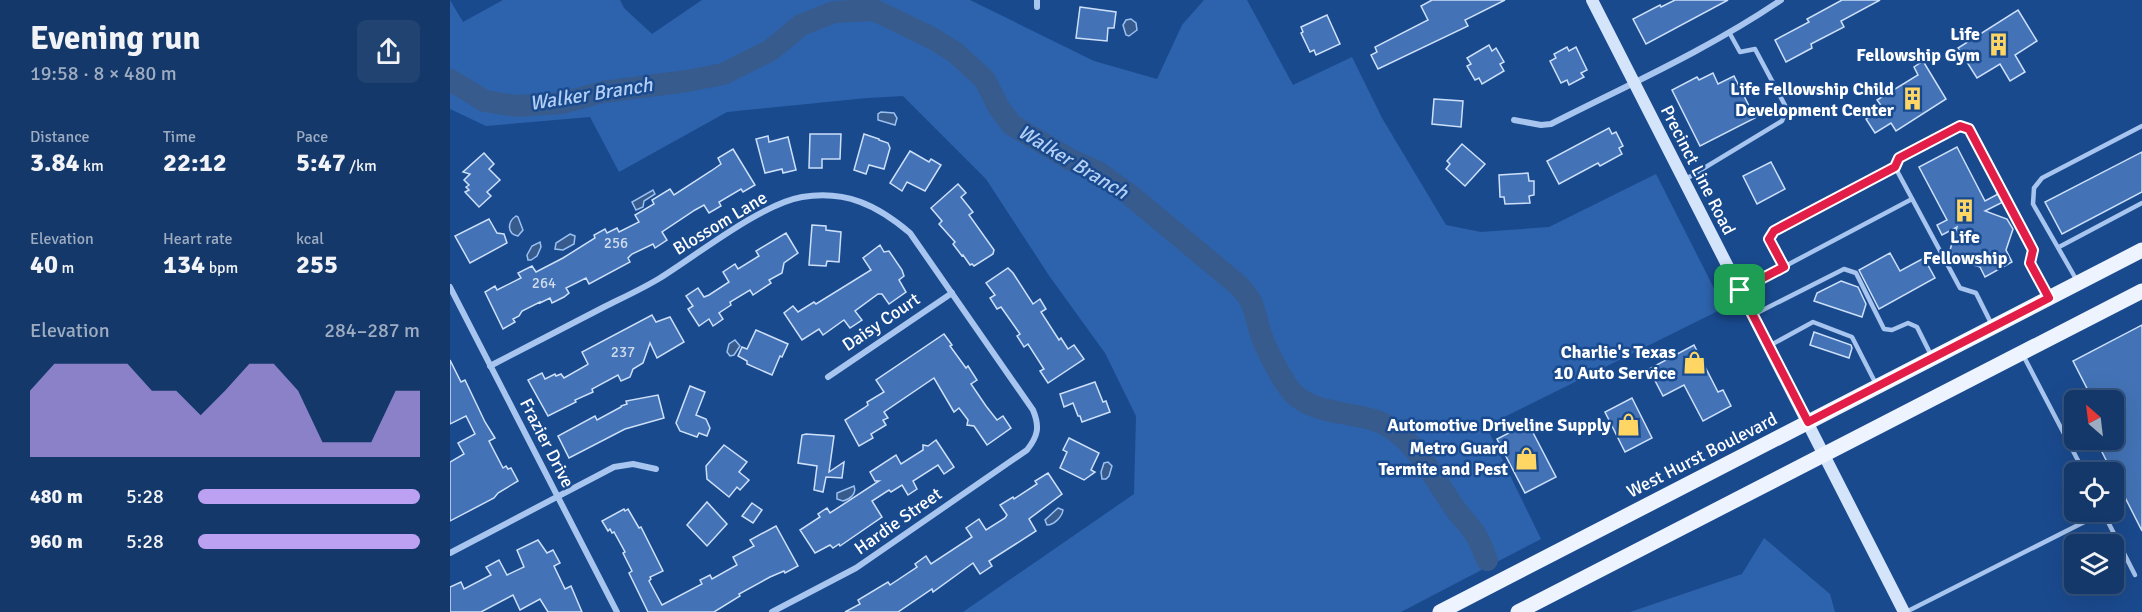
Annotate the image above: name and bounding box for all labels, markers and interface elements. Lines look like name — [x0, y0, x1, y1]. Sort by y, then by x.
text: Evening run — [30, 18, 200, 59]
button: share — [357, 20, 420, 83]
place label: Life Fellowship Gym — [1856, 23, 1980, 66]
building icon: Life Fellowship Gym — [1985, 31, 2011, 57]
text: 19:58 · 8 × 480 m — [30, 61, 177, 86]
water label: Walker Branch — [528, 72, 655, 116]
place label: Life Fellowship Child Development Center — [1730, 78, 1895, 121]
building icon: Life Fellowship Child Development Center — [1899, 86, 1925, 112]
street label: Precinct Line Road — [1656, 101, 1740, 239]
water label: Walker Branch — [1013, 119, 1134, 205]
text: Distance — [30, 127, 90, 147]
text: Time — [163, 127, 196, 147]
text: Pace — [296, 127, 328, 147]
text: 3.84 — [30, 147, 80, 179]
text: 22:12 — [163, 147, 227, 179]
text: 5:47 — [296, 147, 346, 179]
text: km — [80, 156, 104, 176]
text: /km — [346, 156, 377, 176]
street label: Blossom Lane — [669, 186, 771, 260]
building icon: Life Fellowship — [1952, 198, 1978, 224]
place label: Life Fellowship — [1923, 226, 2008, 269]
text: Elevation — [30, 229, 94, 249]
text: Heart rate — [163, 229, 232, 249]
text: kcal — [296, 229, 324, 249]
house number: 256 — [604, 234, 628, 252]
text: 40 — [30, 249, 58, 281]
text: 134 — [163, 249, 205, 281]
text: 255 — [296, 249, 338, 281]
text: m — [58, 258, 74, 278]
text: bpm — [205, 258, 238, 278]
pin — [1714, 264, 1765, 315]
icon: arrive — [1723, 273, 1756, 306]
house number: 264 — [532, 274, 556, 292]
street label: Daisy Court — [838, 288, 924, 356]
text: Elevation — [30, 318, 110, 343]
text: 284–287 m — [324, 318, 420, 343]
place label: Charlie's Texas 10 Auto Service — [1554, 341, 1676, 384]
house number: 237 — [611, 343, 635, 361]
shop icon: Charlie's Texas 10 Auto Service — [1681, 349, 1707, 375]
north arrow — [2064, 390, 2124, 450]
map controls — [2064, 390, 2124, 594]
street label: Frazier Drive — [515, 395, 579, 491]
street label: West Hurst Boulevard — [1623, 408, 1781, 502]
shop icon: Automotive Driveline Supply — [1616, 412, 1642, 438]
place label: Automotive Driveline Supply — [1387, 414, 1611, 436]
place label: Metro Guard Termite and Pest — [1378, 437, 1508, 480]
shop icon: Metro Guard Termite and Pest — [1513, 445, 1539, 471]
button: locate — [2064, 462, 2124, 522]
street label: Hardie Street — [850, 483, 946, 559]
text: 480 m — [30, 484, 83, 509]
text: 5:28 — [126, 484, 164, 509]
text: 960 m — [30, 529, 83, 554]
text: 5:28 — [126, 529, 164, 554]
button: layers — [2064, 534, 2124, 594]

